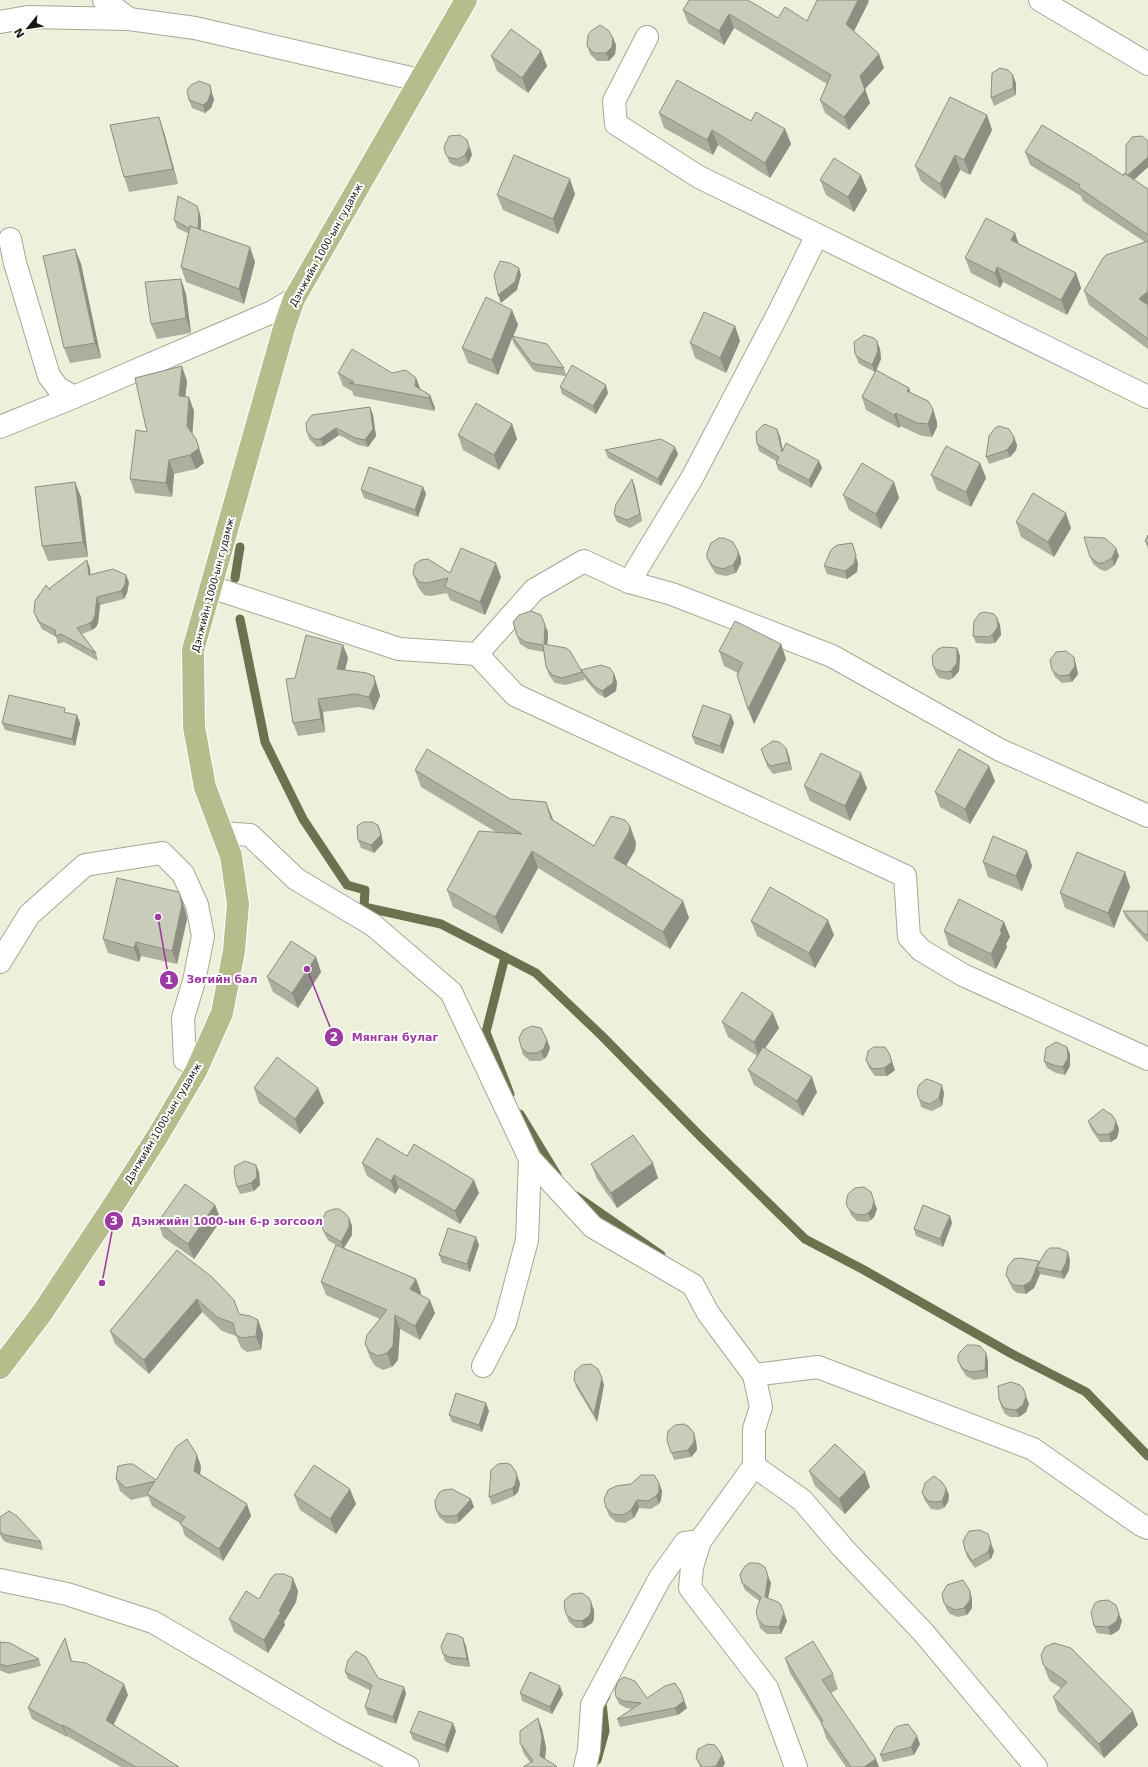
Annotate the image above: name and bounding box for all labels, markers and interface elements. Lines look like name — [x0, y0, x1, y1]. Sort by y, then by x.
north arrow — [8, 8, 48, 48]
text: N — [12, 26, 28, 40]
street label: Дэнжийн 1000-ын гудамж — [287, 182, 365, 308]
street label: Дэнжийн 1000-ын гудамж — [190, 516, 236, 654]
callout: Зөгийн бал — [159, 968, 266, 991]
text: 1 — [165, 973, 173, 987]
text: Зөгийн бал — [186, 973, 258, 986]
callout: Мянган булаг — [324, 1025, 446, 1048]
text: 2 — [330, 1030, 338, 1044]
text: Мянган булаг — [352, 1031, 438, 1044]
street label: Дэнжийн 1000-ын гудамж — [122, 1061, 204, 1185]
callout: Дэнжийн 1000-ын 6-р зогсоол — [104, 1210, 331, 1233]
text: 3 — [110, 1214, 118, 1228]
text: Дэнжийн 1000-ын 6-р зогсоол — [131, 1215, 323, 1228]

